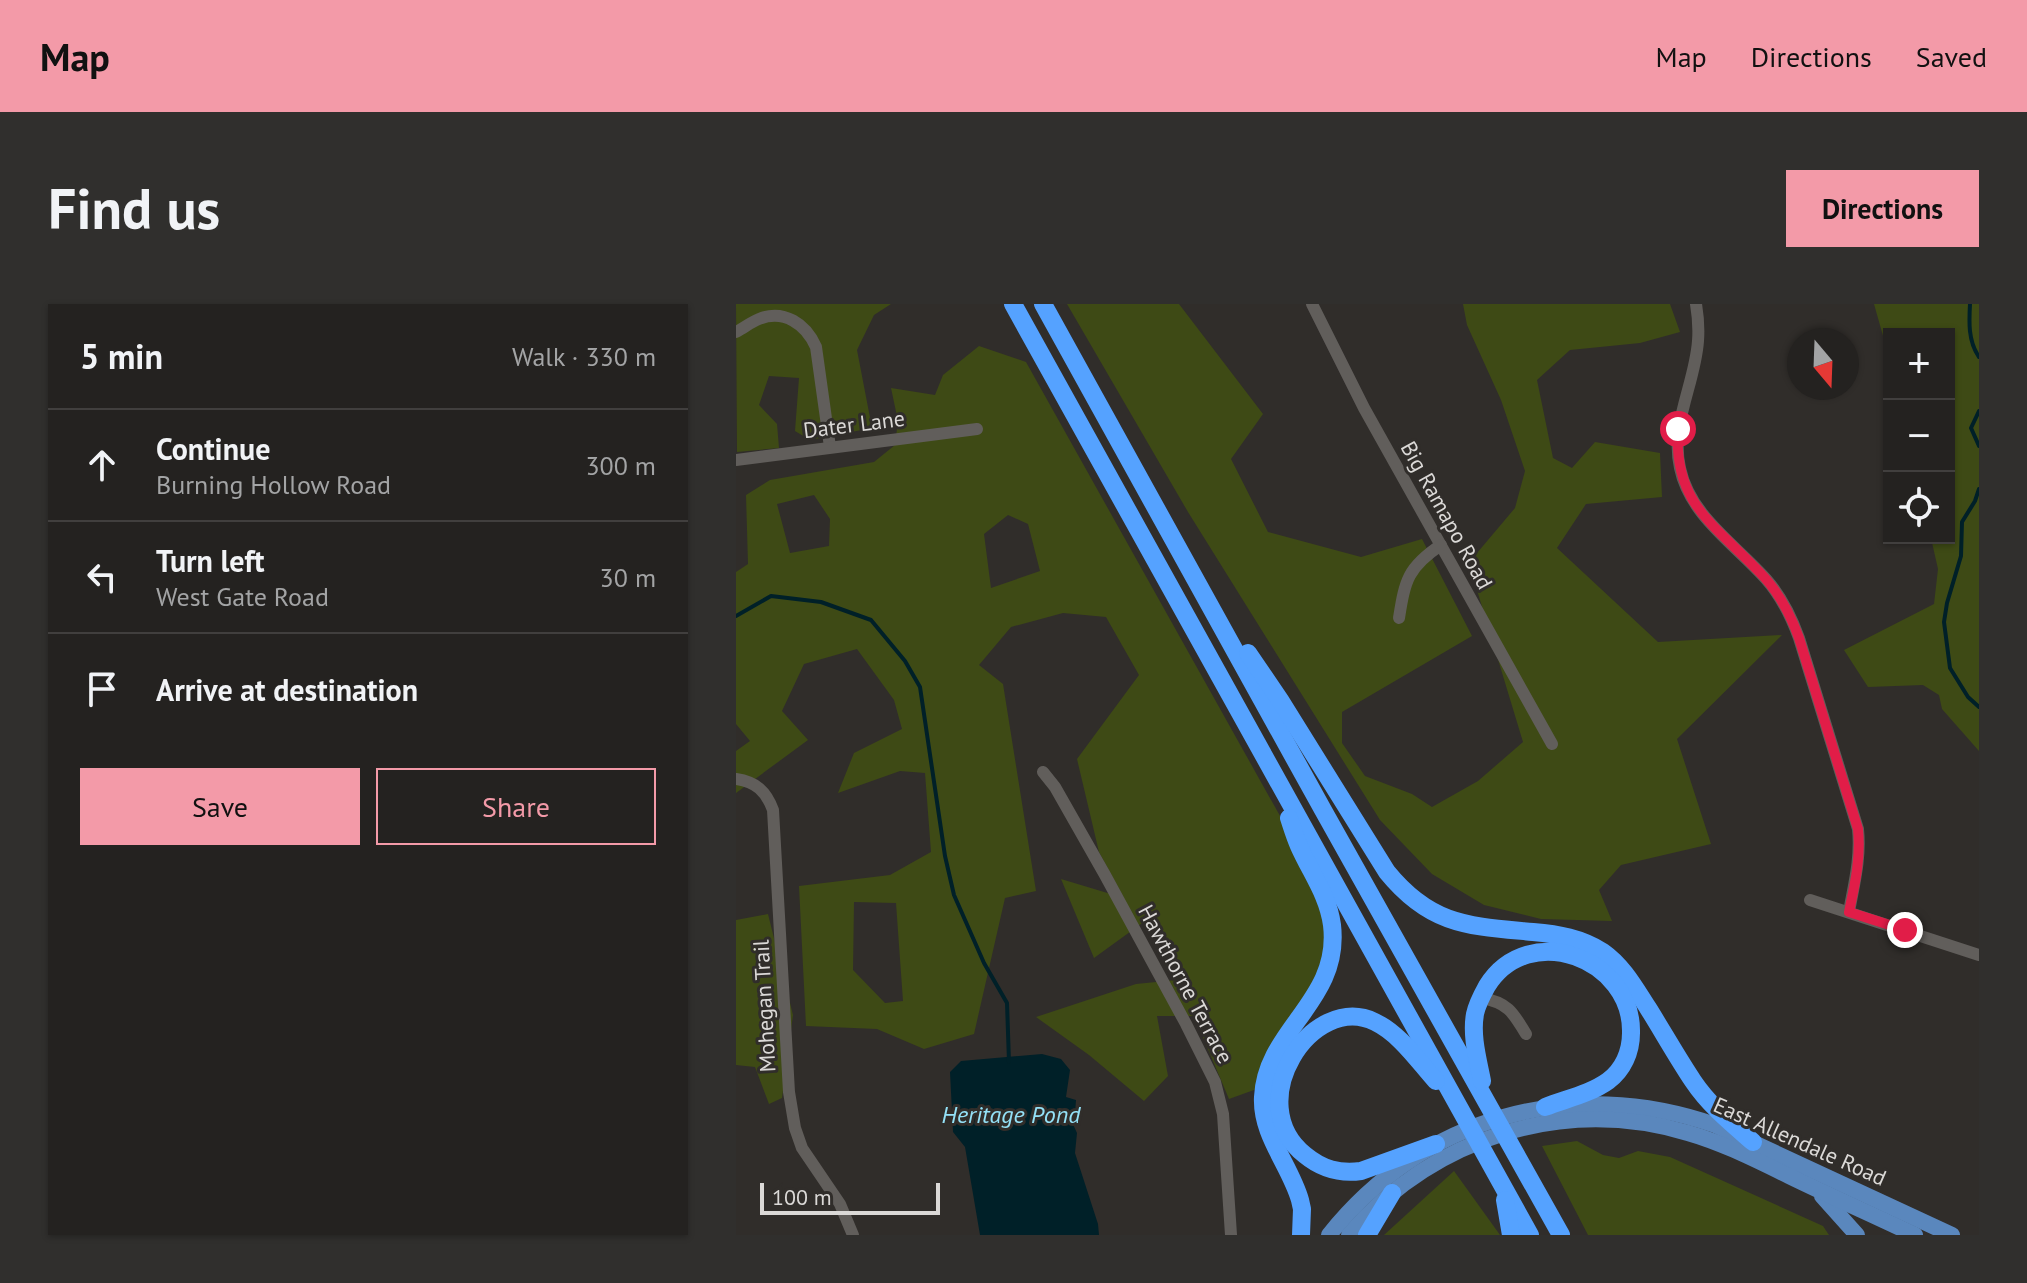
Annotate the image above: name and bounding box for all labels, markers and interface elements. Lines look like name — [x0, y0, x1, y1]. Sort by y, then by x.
text: Map — [40, 32, 110, 81]
text: Map — [1656, 38, 1707, 75]
text: Directions — [1751, 38, 1872, 75]
text: Saved — [1916, 38, 1987, 75]
button: Directions — [1786, 170, 1979, 247]
text: Find us — [48, 172, 220, 244]
north arrow — [1787, 328, 1859, 400]
map controls — [1883, 328, 1955, 544]
button: + — [1883, 328, 1955, 400]
text: 5 min — [80, 334, 163, 378]
text: Walk · 330 m — [512, 340, 656, 373]
button: − — [1883, 400, 1955, 472]
street label: Dater Lane — [802, 404, 906, 444]
route start — [1660, 411, 1696, 447]
text: Continue — [156, 429, 270, 468]
street label: Big Ramapo Road — [1395, 436, 1499, 594]
icon: ahead — [80, 443, 124, 487]
text: 300 m — [585, 449, 656, 482]
text: Burning Hollow Road — [156, 468, 391, 501]
button: locate — [1883, 472, 1955, 544]
text: Turn left — [156, 541, 264, 580]
icon: left — [80, 555, 124, 599]
text: 30 m — [600, 561, 656, 594]
text: West Gate Road — [156, 580, 329, 613]
icon: arrive — [80, 667, 124, 711]
text: Arrive at destination — [156, 670, 418, 709]
button: Save — [80, 768, 360, 845]
button: Share — [376, 768, 656, 845]
street label: Hawthorne Terrace — [1132, 900, 1240, 1068]
route end — [1887, 912, 1923, 948]
street label: Mohegan Trail — [747, 938, 781, 1073]
street label: East Allendale Road — [1709, 1090, 1891, 1192]
water label: Heritage Pond — [942, 1099, 1081, 1130]
scale bar — [760, 1179, 940, 1215]
text: 100 m — [772, 1183, 832, 1211]

